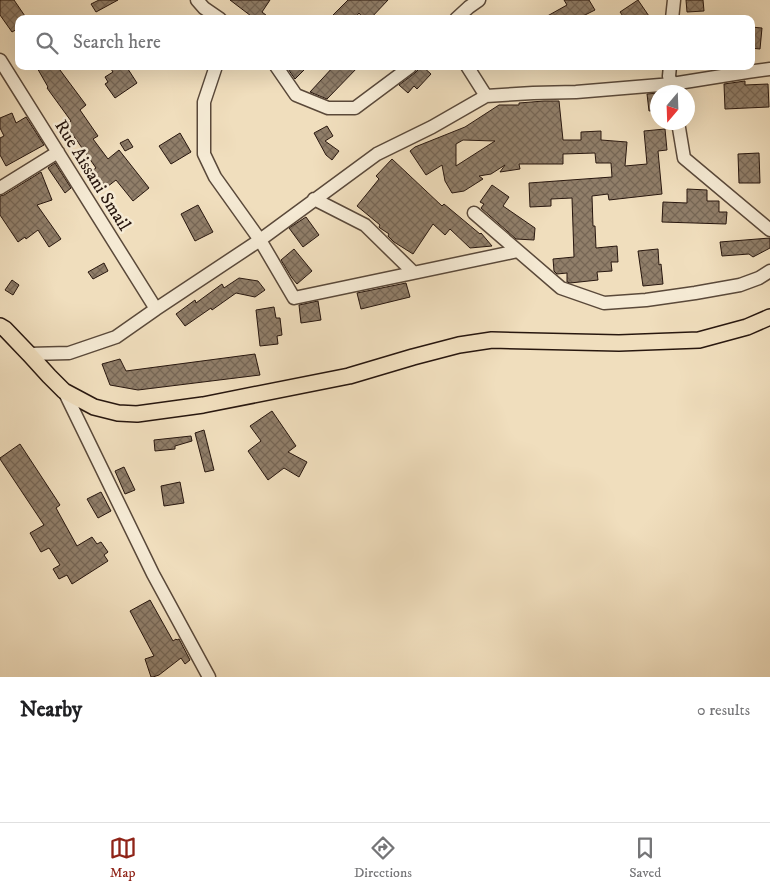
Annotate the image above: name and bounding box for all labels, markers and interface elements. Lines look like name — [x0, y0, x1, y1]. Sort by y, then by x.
search box — [15, 15, 755, 70]
icon: search — [33, 29, 61, 57]
text: Search here — [73, 31, 161, 54]
north arrow — [650, 85, 695, 130]
street label: Rue Aissani Smail — [49, 116, 135, 235]
text: Nearby — [20, 697, 82, 723]
text: 0 results — [697, 700, 750, 720]
tab: Map — [109, 834, 137, 882]
tab: Directions — [354, 834, 412, 882]
tab: Saved — [629, 834, 661, 882]

